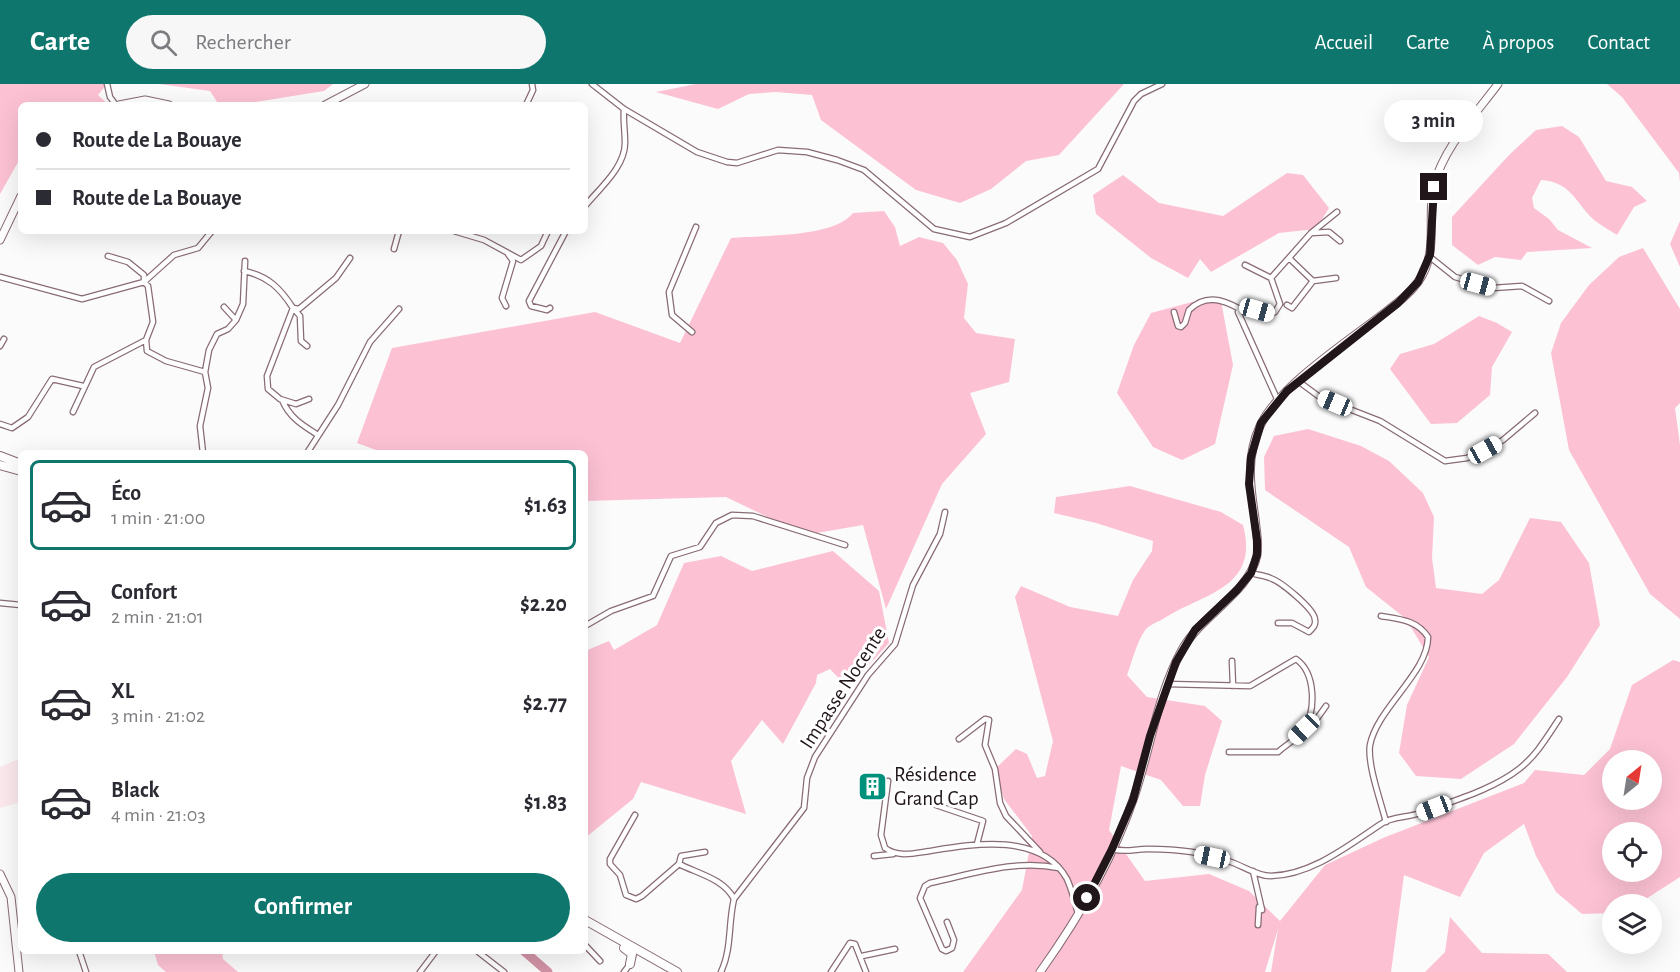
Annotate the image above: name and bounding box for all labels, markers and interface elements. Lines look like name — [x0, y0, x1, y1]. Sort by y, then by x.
search box — [126, 15, 546, 69]
icon: search — [147, 26, 180, 59]
text: Carte — [30, 28, 90, 56]
text: Rechercher — [195, 31, 291, 53]
text: Accueil — [1315, 32, 1373, 53]
text: Carte — [1406, 32, 1449, 53]
text: À propos — [1482, 32, 1554, 53]
text: Contact — [1587, 32, 1650, 53]
callout: 3 min — [1384, 100, 1484, 142]
text: 3 min — [1412, 111, 1455, 131]
text: Route de La Bouaye — [72, 129, 242, 151]
route end — [1420, 173, 1447, 200]
text: Route de La Bouaye — [72, 187, 242, 209]
car — [1458, 271, 1498, 297]
car — [1237, 296, 1277, 324]
car — [1315, 388, 1355, 418]
car — [1465, 433, 1505, 467]
icon: car — [39, 478, 93, 532]
text: Éco — [111, 482, 141, 504]
text: $1.63 — [524, 494, 567, 516]
text: 1 min · 21:00 — [111, 508, 205, 528]
icon: car — [39, 577, 93, 631]
text: Confort — [111, 581, 177, 603]
text: $2.20 — [520, 593, 567, 615]
text: 2 min · 21:01 — [111, 607, 204, 627]
street label: Impasse Nocente — [796, 623, 890, 753]
icon: car — [39, 676, 93, 730]
text: XL — [111, 680, 134, 702]
text: $2.77 — [523, 692, 567, 714]
text: 3 min · 21:02 — [111, 706, 205, 726]
car — [1285, 710, 1323, 748]
north arrow — [1602, 750, 1662, 810]
map controls — [1602, 750, 1662, 954]
place label: Résidence Grand Cap — [894, 764, 979, 809]
building icon: Résidence Grand Cap — [857, 770, 889, 802]
icon: car — [39, 775, 93, 829]
text: Black — [111, 779, 159, 801]
text: $1.83 — [524, 791, 567, 813]
car — [1414, 793, 1454, 823]
text: 4 min · 21:03 — [111, 805, 206, 825]
button: locate — [1602, 822, 1662, 882]
car — [1193, 844, 1231, 870]
button: Confirmer — [36, 873, 570, 942]
route start — [1073, 884, 1100, 911]
button: layers — [1602, 894, 1662, 954]

